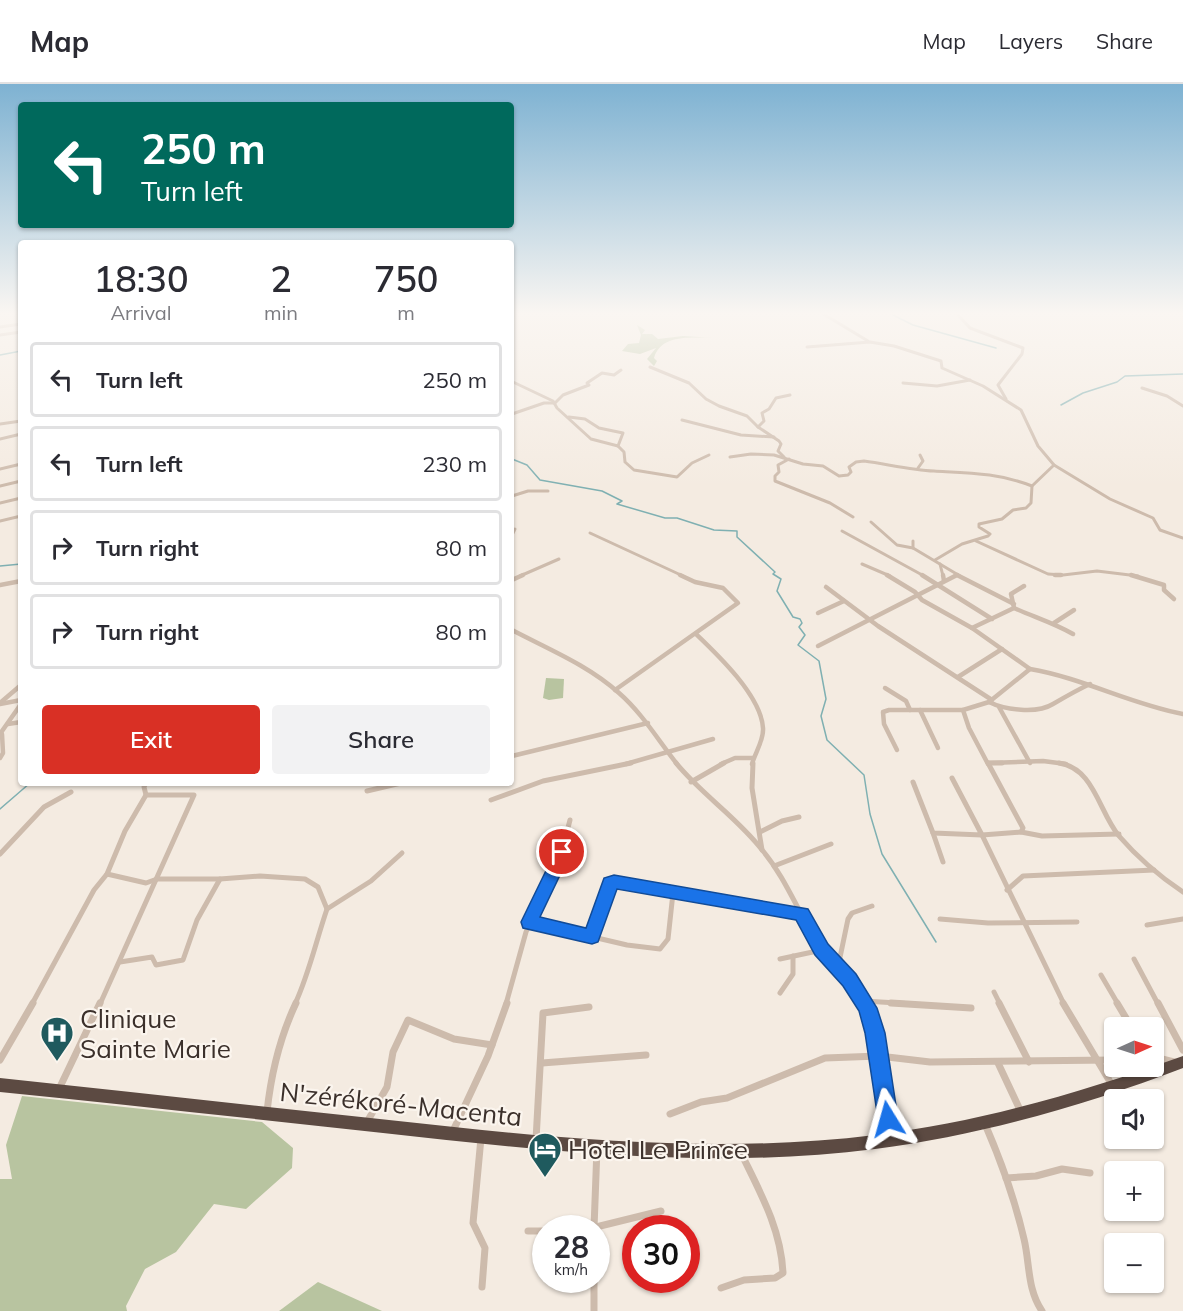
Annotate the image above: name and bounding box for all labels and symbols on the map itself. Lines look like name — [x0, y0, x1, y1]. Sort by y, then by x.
pin — [536, 826, 587, 877]
place label: Clinique Sainte Marie — [80, 1002, 231, 1065]
hospital icon: Clinique Sainte Marie — [39, 1015, 75, 1062]
north arrow — [1104, 1017, 1164, 1077]
street label: N'zérékoré-Macenta — [278, 1075, 524, 1133]
position arrow — [856, 1087, 920, 1151]
hotel icon: Hotel Le Prince — [527, 1131, 563, 1178]
place label: Hotel Le Prince — [568, 1133, 748, 1166]
speed limit sign: 30 — [622, 1215, 700, 1293]

